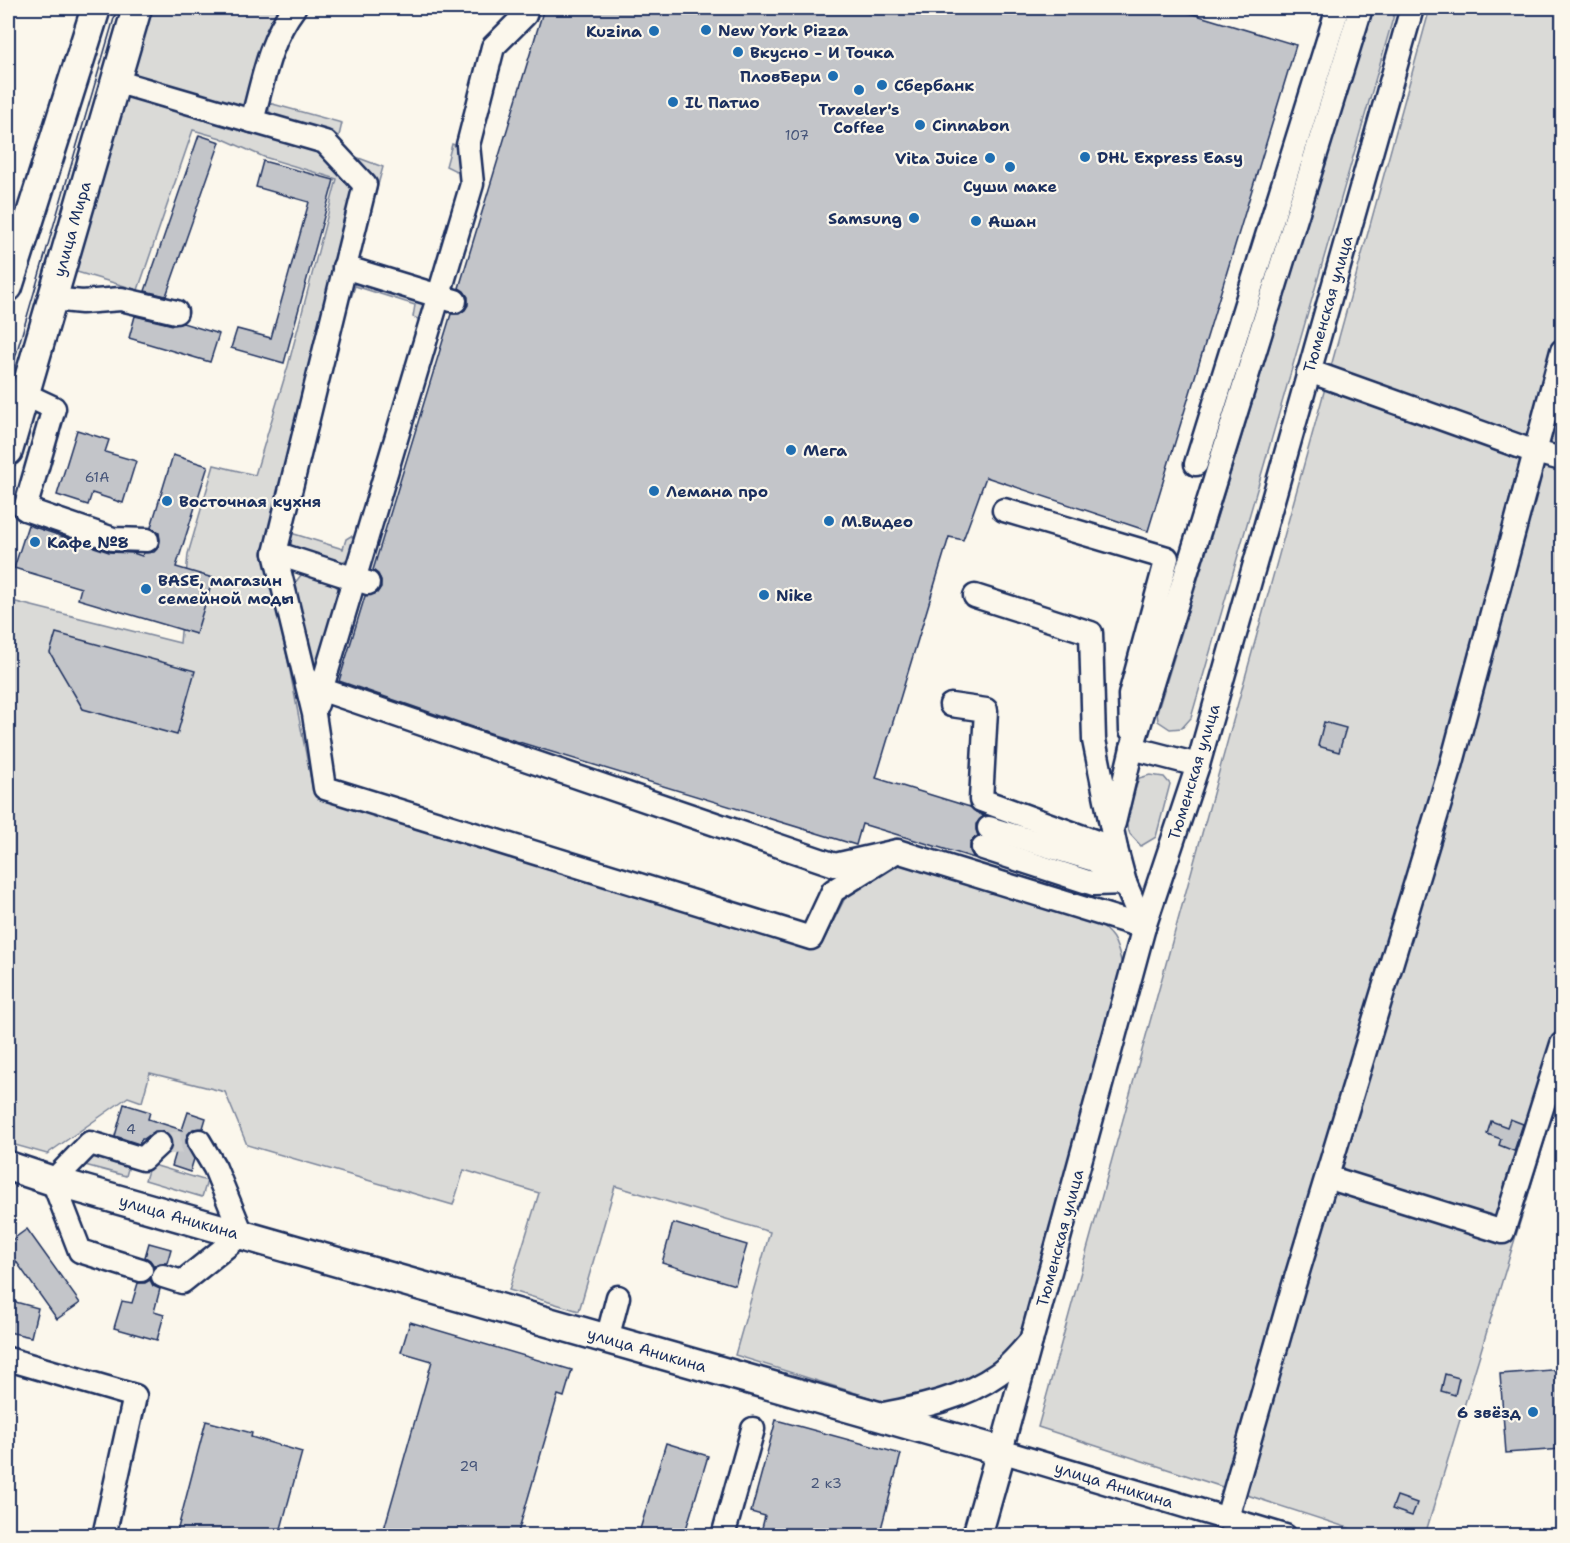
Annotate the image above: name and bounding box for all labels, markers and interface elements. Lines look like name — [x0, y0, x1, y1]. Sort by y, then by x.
place label: New York Pizza — [718, 20, 848, 41]
place label: Kuzina — [586, 21, 642, 42]
marker: New York Pizza — [699, 23, 713, 37]
marker: Kuzina — [647, 24, 661, 38]
place label: Вкусно - И Точка — [750, 42, 894, 63]
marker: Вкусно - И Точка — [731, 45, 745, 59]
place label: ПловБери — [740, 66, 821, 87]
marker: ПловБери — [826, 69, 840, 83]
place label: Сбербанк — [894, 75, 974, 96]
marker: Сбербанк — [875, 78, 889, 92]
marker: Traveler's Coffee — [852, 83, 866, 97]
place label: IL Патио — [685, 92, 760, 113]
marker: IL Патио — [666, 95, 680, 109]
place label: Traveler's Coffee — [819, 99, 899, 138]
place label: Cinnabon — [932, 115, 1010, 136]
marker: Cinnabon — [913, 118, 927, 132]
house number: 107 — [785, 126, 809, 144]
place label: DHL Express Easy — [1097, 147, 1243, 168]
place label: Vita Juice — [895, 148, 978, 169]
marker: DHL Express Easy — [1078, 150, 1092, 164]
marker: Vita Juice — [983, 151, 997, 165]
marker: Суши маке — [1003, 160, 1017, 174]
place label: Суши маке — [963, 176, 1057, 197]
street label: улица Мира — [48, 179, 96, 279]
place label: Samsung — [828, 208, 902, 229]
marker: Samsung — [907, 211, 921, 225]
place label: Ашан — [988, 211, 1036, 232]
marker: Ашан — [969, 214, 983, 228]
street label: Тюменская улица — [1298, 233, 1358, 375]
place label: Мега — [803, 440, 847, 461]
marker: Мега — [784, 443, 798, 457]
house number: 61А — [85, 468, 109, 486]
place label: Лемана про — [666, 481, 768, 502]
marker: Лемана про — [647, 484, 661, 498]
place label: Восточная кухня — [179, 491, 321, 512]
marker: Восточная кухня — [160, 494, 174, 508]
place label: М.Видео — [841, 511, 913, 532]
marker: М.Видео — [822, 514, 836, 528]
place label: Кафе №8 — [47, 532, 129, 553]
marker: Кафе №8 — [28, 535, 42, 549]
place label: BASE, магазин семейной моды — [158, 570, 294, 609]
marker: BASE, магазин семейной моды — [139, 582, 153, 596]
place label: Nike — [776, 585, 813, 606]
marker: Nike — [757, 588, 771, 602]
street label: Тюменская улица — [1163, 701, 1225, 843]
house number: 4 — [126, 1120, 136, 1138]
street label: Тюменская улица — [1032, 1167, 1088, 1309]
street label: улица Аникина — [117, 1190, 241, 1244]
street label: улица Аникина — [585, 1323, 709, 1377]
place label: 6 звёзд — [1457, 1402, 1522, 1423]
marker: 6 звёзд — [1526, 1405, 1540, 1419]
house number: 29 — [460, 1457, 478, 1475]
street label: улица Аникина — [1052, 1457, 1176, 1513]
house number: 2 к3 — [810, 1474, 842, 1492]

